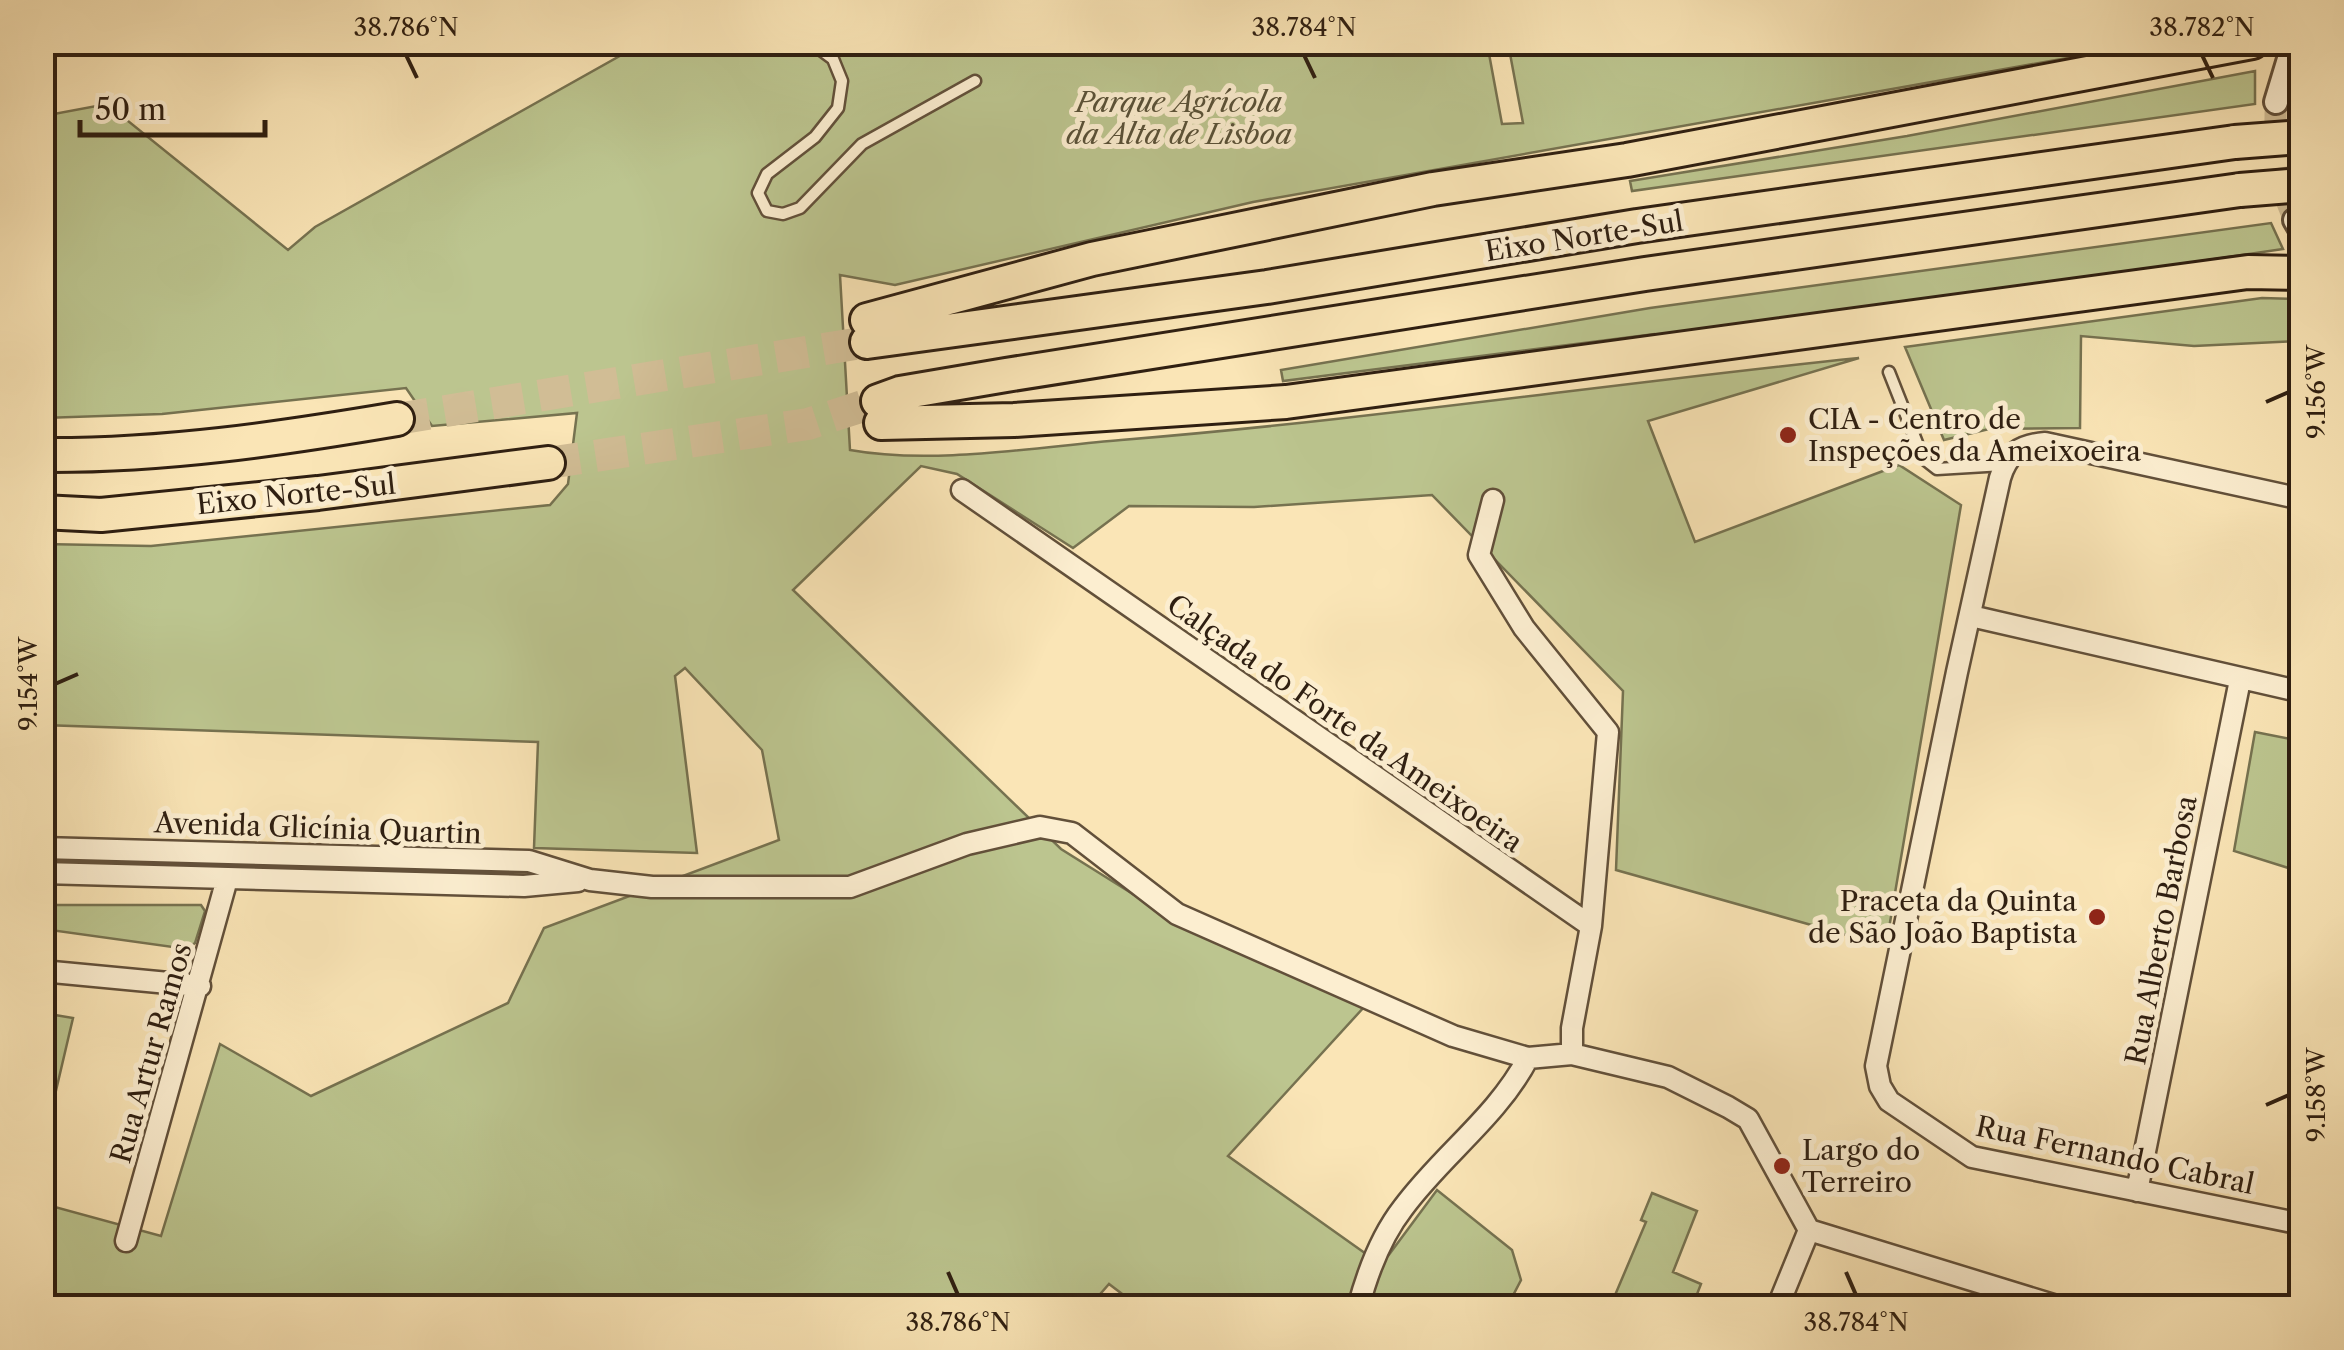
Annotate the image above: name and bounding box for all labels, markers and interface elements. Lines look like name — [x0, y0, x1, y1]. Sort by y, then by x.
text: 38.786°N — [353, 12, 459, 43]
text: 38.784°N — [1251, 12, 1357, 43]
text: 38.782°N — [2149, 12, 2255, 43]
scale bar — [80, 75, 265, 137]
park label: Parque Agrícola da Alta de Lisboa — [1066, 85, 1292, 151]
text: 50 m — [95, 91, 166, 128]
street label: Eixo Norte-Sul — [1482, 204, 1686, 268]
text: 9.156°W — [2301, 344, 2332, 439]
place label: CIA - Centro de Inspeções da Ameixoeira — [1808, 402, 2141, 468]
marker: CIA - Centro de Inspeções da Ameixoeira — [1777, 424, 1799, 446]
street label: Eixo Norte-Sul — [195, 467, 397, 521]
street label: Calçada do Forte da Ameixoeira — [1161, 587, 1530, 859]
text: 9.154°W — [13, 636, 44, 731]
street label: Rua Alberto Barbosa — [2118, 792, 2204, 1068]
street label: Avenida Glicínia Quartin — [153, 805, 482, 851]
place label: Praceta da Quinta de São João Baptista — [1808, 884, 2077, 950]
marker: Praceta da Quinta de São João Baptista — [2086, 906, 2108, 928]
street label: Rua Artur Ramos — [103, 939, 199, 1167]
text: 9.158°W — [2301, 1047, 2332, 1142]
street label: Rua Fernando Cabral — [1973, 1109, 2257, 1201]
place label: Largo do Terreiro — [1802, 1133, 1920, 1199]
marker: Largo do Terreiro — [1771, 1155, 1793, 1177]
text: 38.786°N — [905, 1307, 1011, 1338]
text: 38.784°N — [1803, 1307, 1909, 1338]

